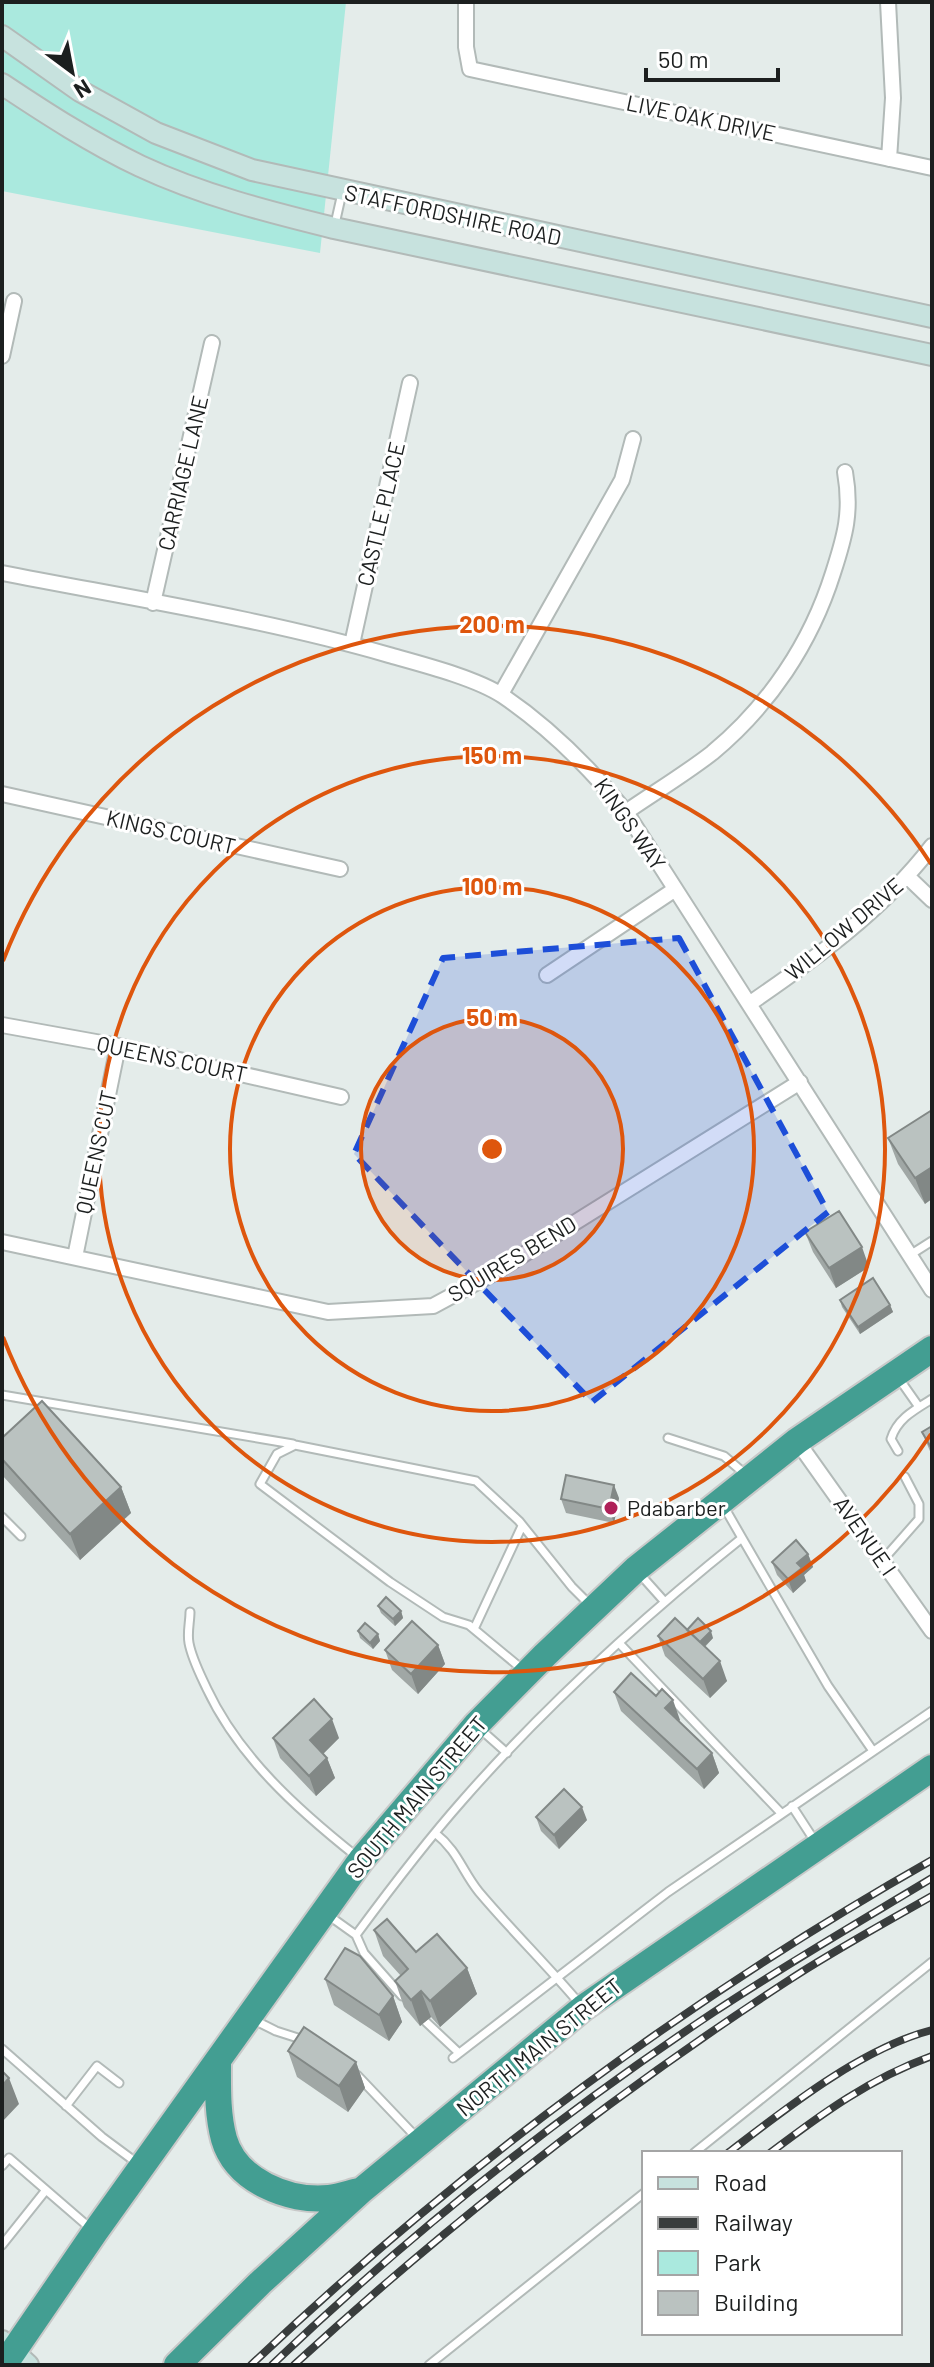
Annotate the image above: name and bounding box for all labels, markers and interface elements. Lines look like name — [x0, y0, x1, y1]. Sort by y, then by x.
north arrow — [32, 32, 112, 112]
scale bar — [646, 32, 778, 82]
text: 50 m — [658, 44, 709, 73]
text: N — [70, 75, 96, 105]
street label: LIVE OAK DRIVE — [624, 88, 778, 146]
street label: STAFFORDSHIRE ROAD — [342, 178, 564, 250]
street label: CARRIAGE LANE — [152, 393, 212, 553]
street label: CASTLE PLACE — [351, 439, 409, 588]
text: 200 m — [459, 609, 525, 638]
text: 150 m — [462, 740, 522, 769]
street label: KINGS WAY — [590, 772, 672, 874]
street label: KINGS COURT — [104, 804, 238, 859]
text: 100 m — [462, 871, 522, 900]
street label: WILLOW DRIVE — [779, 871, 908, 985]
text: 50 m — [466, 1002, 518, 1031]
street label: QUEENS COURT — [95, 1029, 250, 1087]
street label: QUEENS CUT — [69, 1088, 121, 1216]
centre of rings — [478, 1135, 506, 1163]
street label: SQUIRES BEND — [443, 1210, 580, 1307]
street label: AVENUE I — [829, 1491, 903, 1580]
place label: Pdabarber — [627, 1494, 726, 1520]
marker: Pdabarber — [602, 1499, 620, 1517]
street label: SOUTH MAIN STREET — [341, 1710, 492, 1883]
street label: NORTH MAIN STREET — [451, 1972, 626, 2121]
legend — [642, 2151, 902, 2335]
text: Road — [714, 2167, 767, 2196]
text: Railway — [714, 2207, 793, 2236]
text: Park — [714, 2247, 761, 2276]
text: Building — [714, 2287, 798, 2316]

